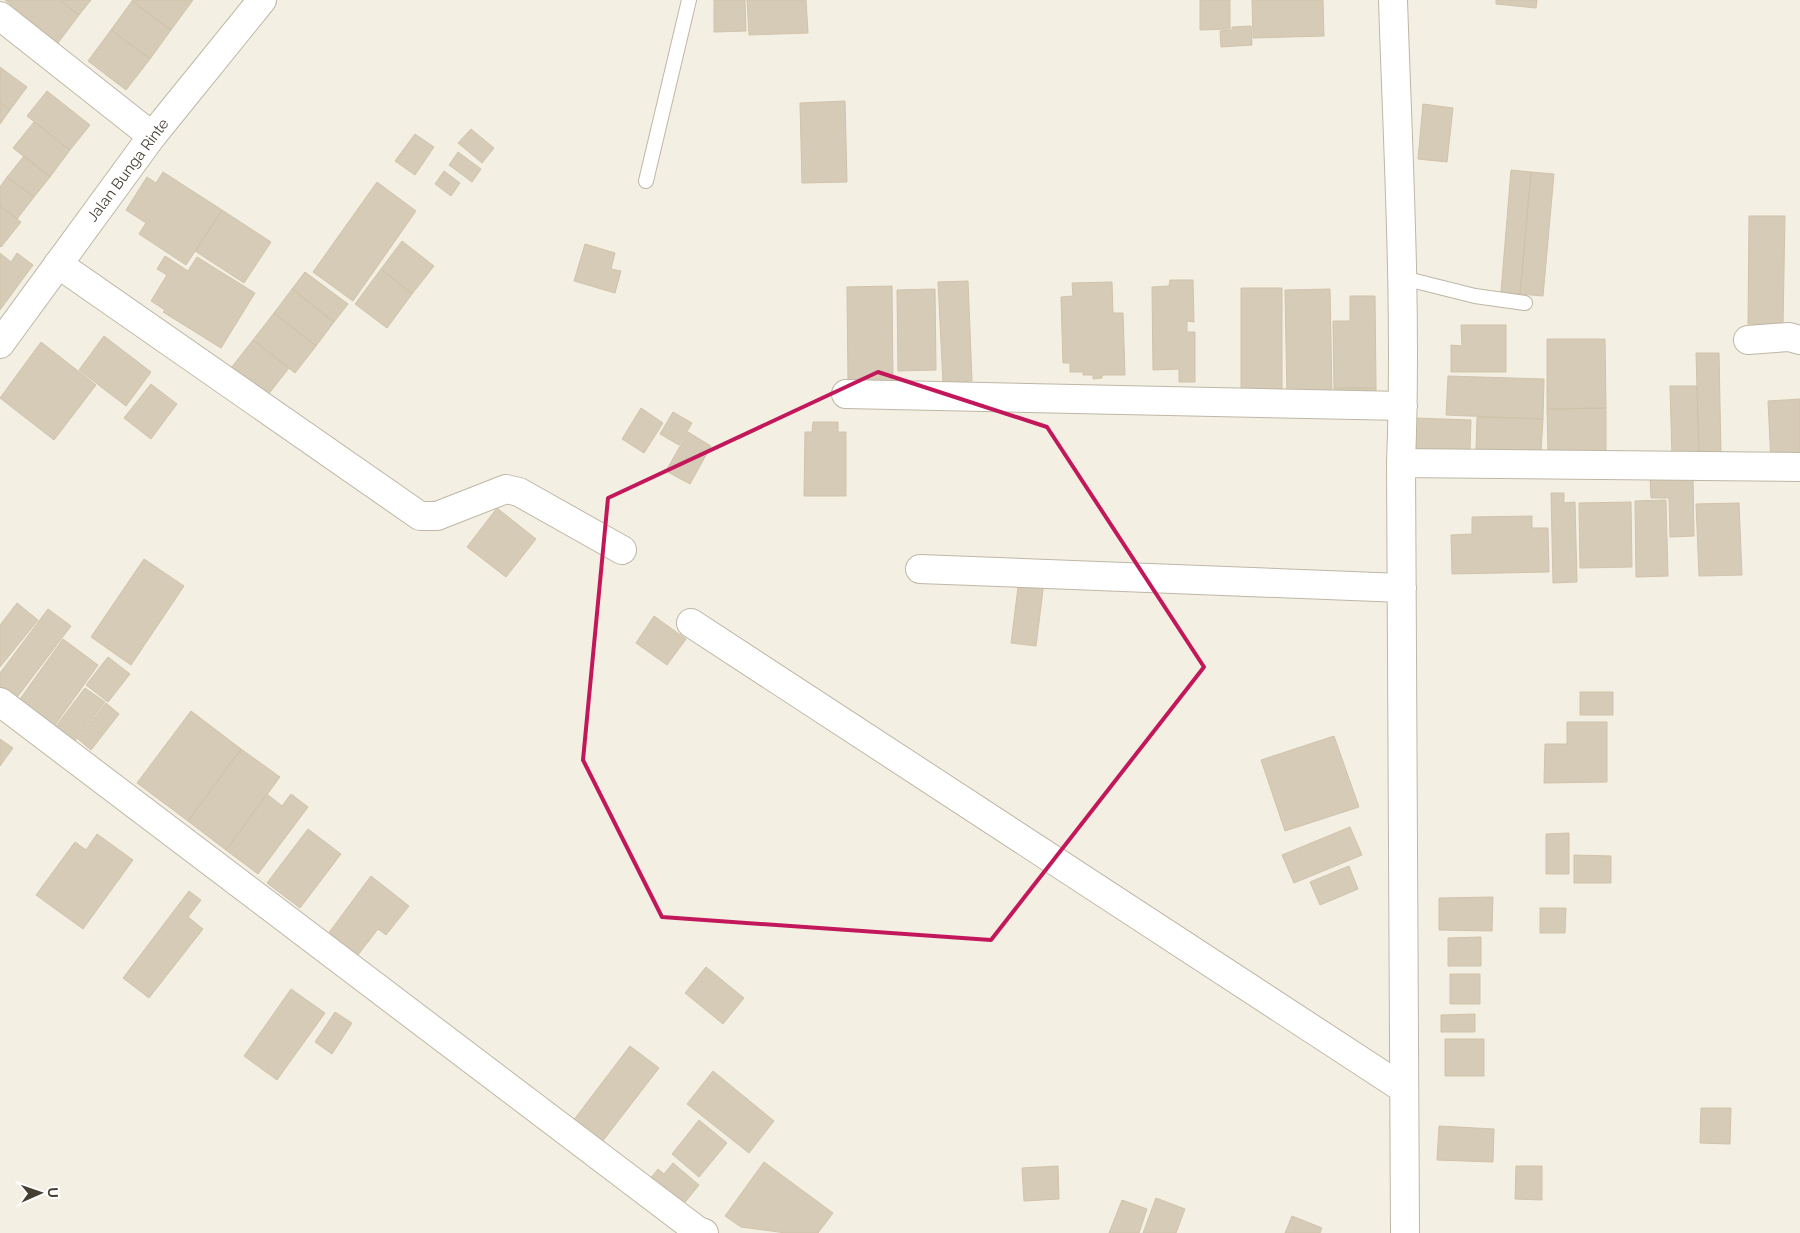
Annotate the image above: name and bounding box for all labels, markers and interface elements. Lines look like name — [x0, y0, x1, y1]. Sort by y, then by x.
street label: Jalan Bunga Rinte — [83, 115, 173, 225]
north arrow — [15, 1168, 65, 1218]
text: U — [45, 1187, 61, 1198]

